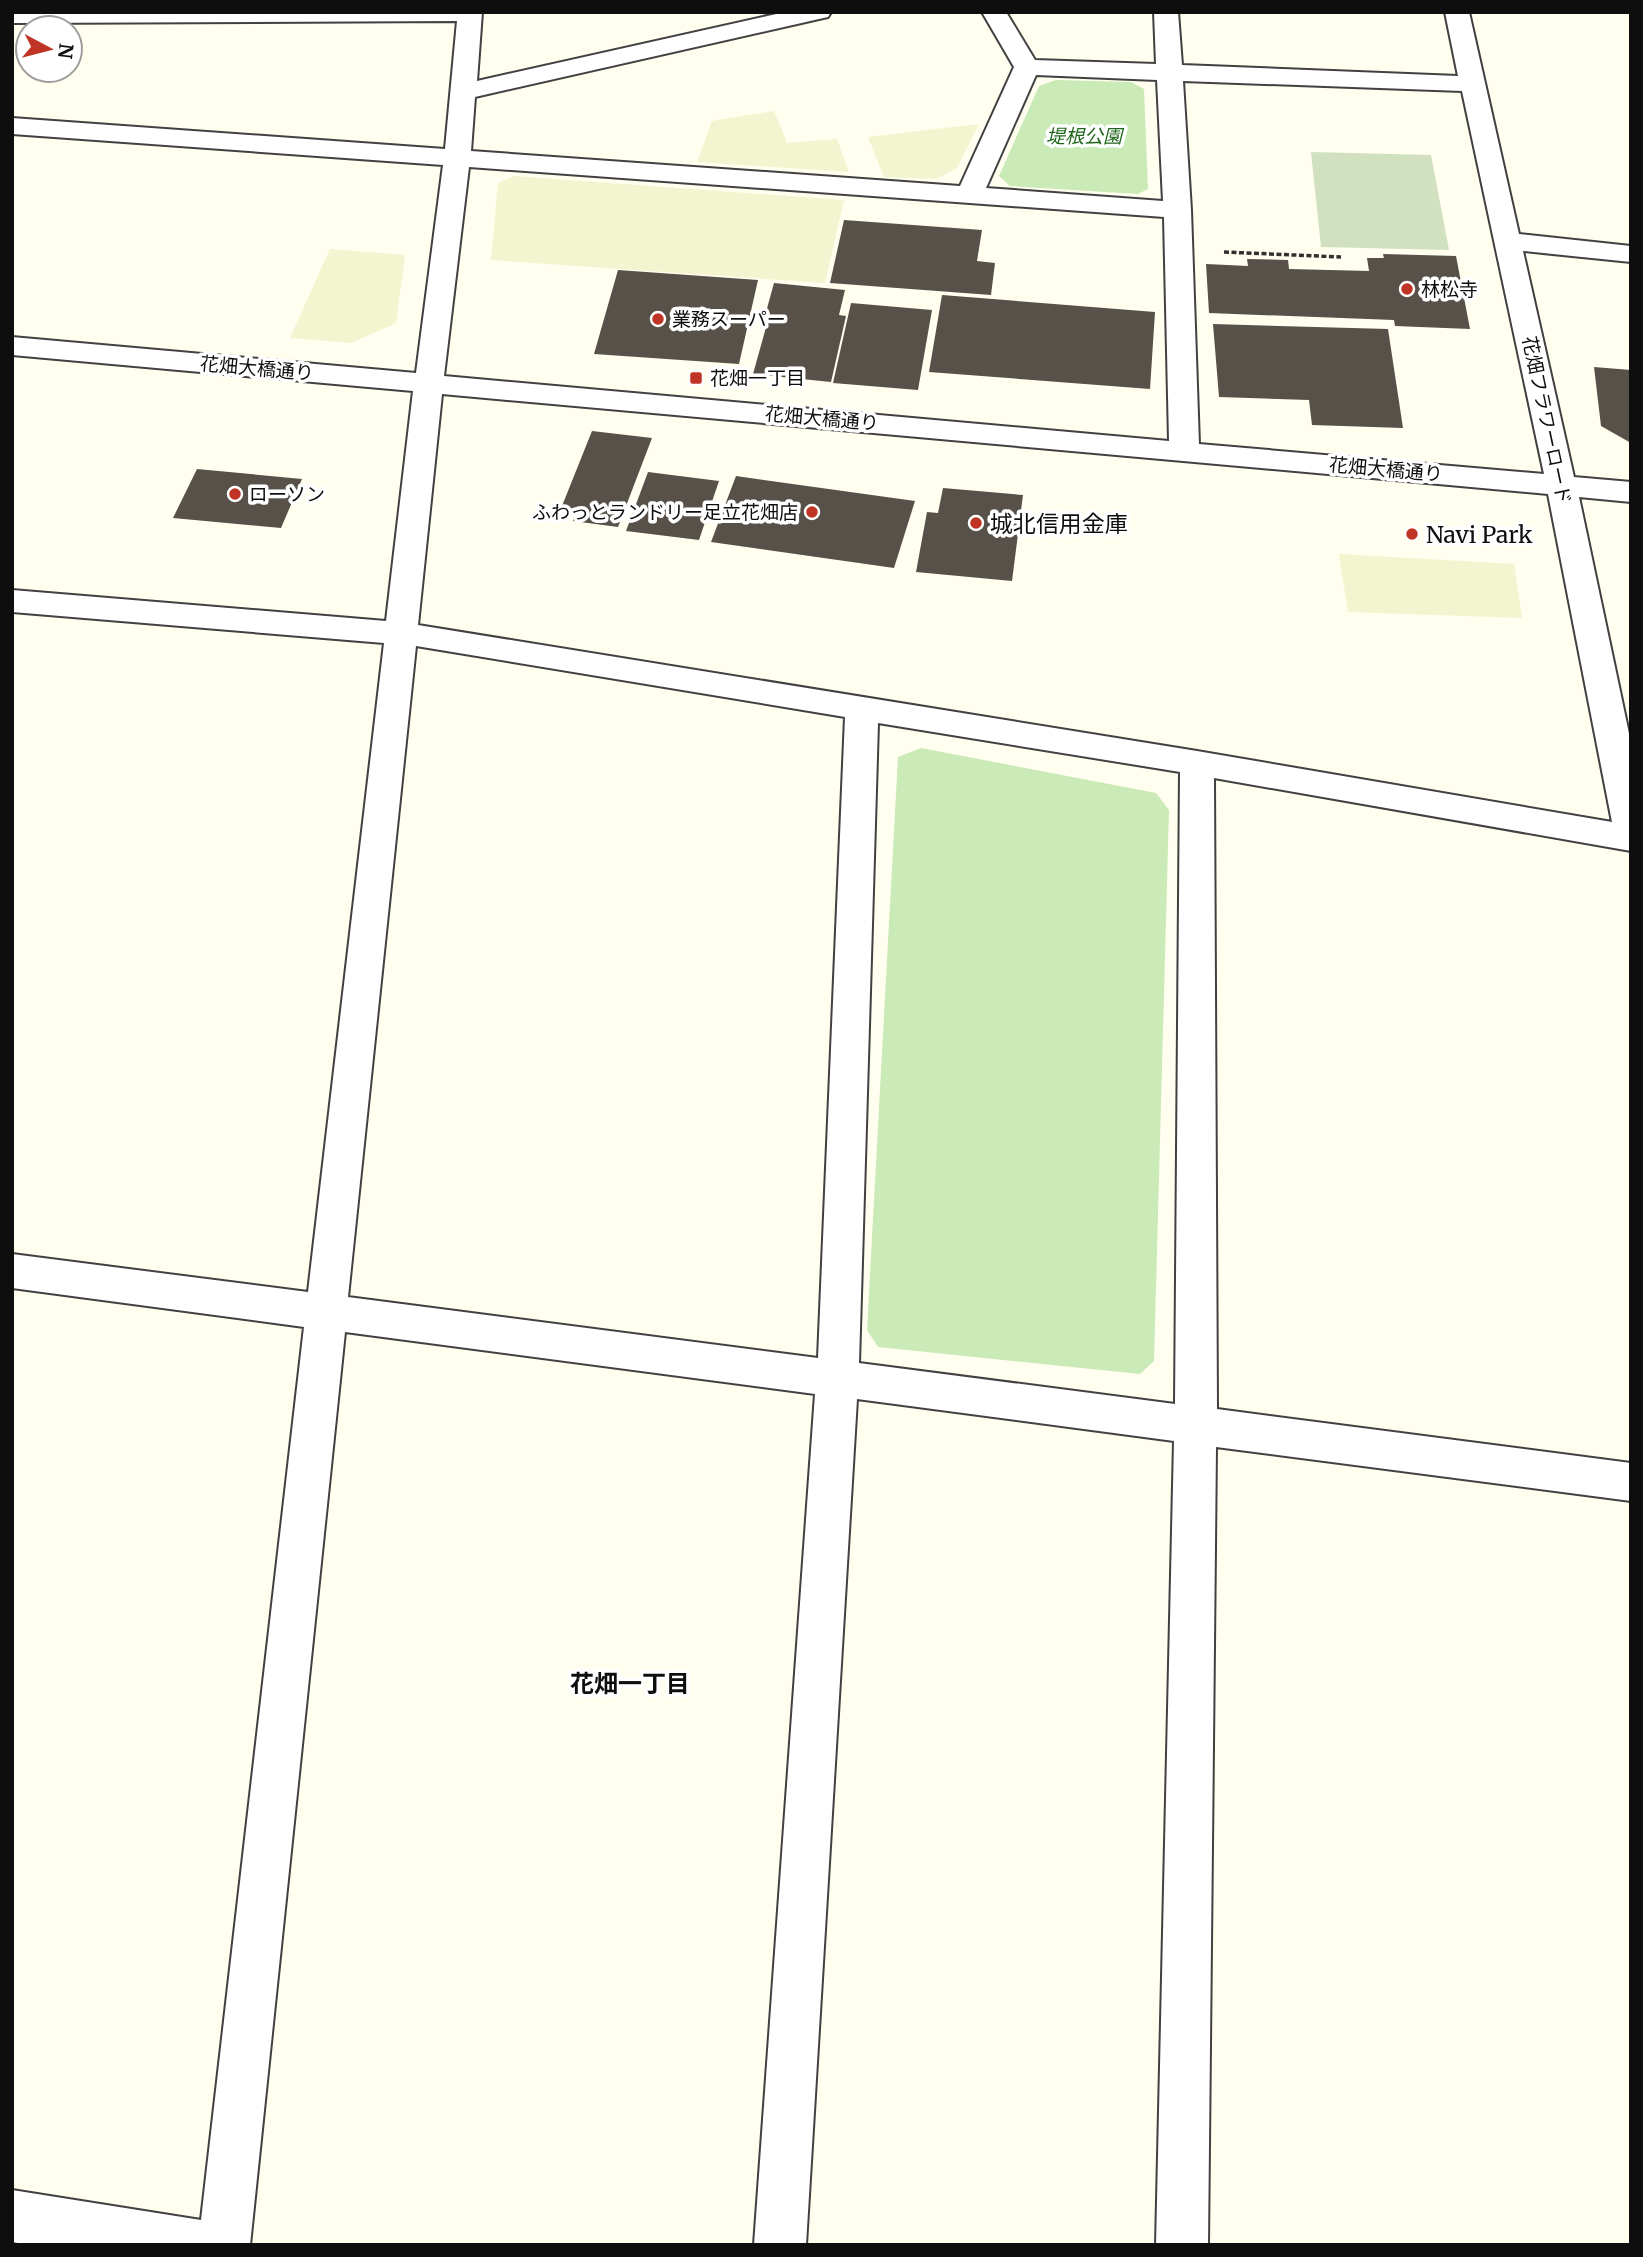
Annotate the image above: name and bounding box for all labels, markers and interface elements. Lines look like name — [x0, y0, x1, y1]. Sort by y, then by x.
north arrow — [14, 14, 84, 84]
text: N — [53, 42, 79, 60]
park label: 堤根公園 — [1046, 124, 1125, 148]
place label: 林松寺 — [1421, 277, 1478, 301]
marker: 林松寺 — [1399, 281, 1415, 297]
place label: 業務スーパー — [672, 307, 786, 331]
marker: 業務スーパー — [650, 311, 666, 327]
street label: 花畑フラワーロード — [1517, 334, 1577, 506]
street label: 花畑大橋通り — [199, 351, 315, 385]
place label: 花畑一丁目 — [710, 366, 805, 390]
marker: 花畑一丁目 — [688, 370, 704, 386]
street label: 花畑大橋通り — [764, 401, 880, 435]
street label: 花畑大橋通り — [1328, 452, 1444, 486]
place label: ローソン — [249, 482, 325, 506]
marker: ローソン — [227, 486, 243, 502]
place label: ふわっとランドリー足立花畑店 — [532, 500, 798, 524]
marker: ふわっとランドリー足立花畑店 — [804, 504, 820, 520]
place label: 城北信用金庫 — [990, 509, 1128, 538]
marker: 城北信用金庫 — [968, 515, 984, 531]
place label: Navi Park — [1426, 520, 1533, 549]
marker: Navi Park — [1404, 526, 1420, 542]
district label: 花畑一丁目 — [570, 1668, 690, 1699]

